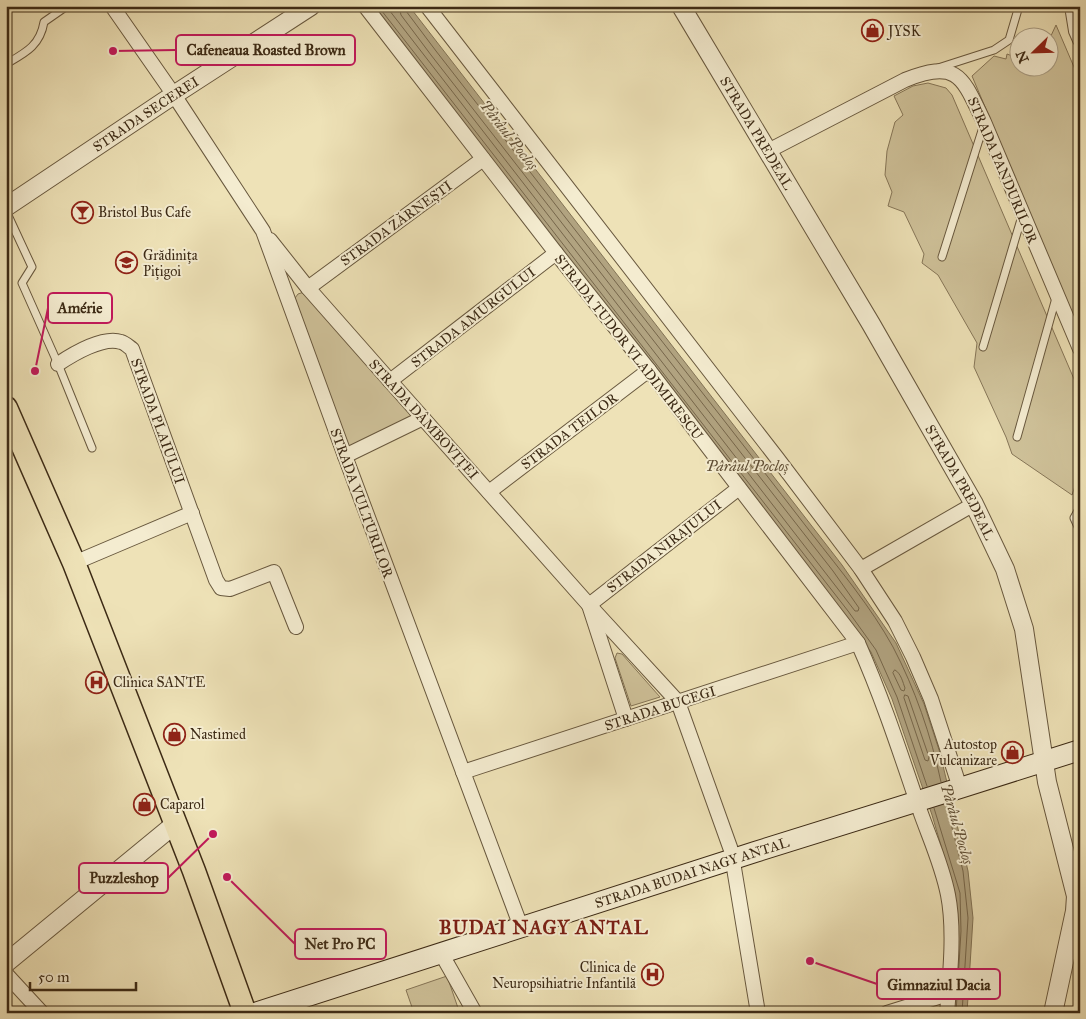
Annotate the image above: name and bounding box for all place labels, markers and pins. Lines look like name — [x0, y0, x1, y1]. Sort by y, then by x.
shop icon: JYSK — [860, 19, 884, 43]
place label: JYSK — [886, 23, 922, 41]
callout: Cafeneaua Roasted Brown — [176, 35, 355, 65]
bar icon: Bristol Bus Cafe — [70, 200, 94, 224]
place label: Bristol Bus Cafe — [98, 204, 191, 221]
place label: Grădinița Pițigoi — [143, 247, 198, 280]
school or university icon: Grădinița Pițigoi — [115, 251, 139, 275]
callout: Amérie — [48, 293, 112, 323]
hospital icon: Clinica SANTE — [85, 670, 109, 694]
place label: Clinica SANTE — [113, 674, 205, 691]
shop icon: Nastimed — [162, 722, 186, 746]
place label: Nastimed — [190, 726, 246, 743]
place label: Autostop Vulcanizare — [929, 736, 997, 769]
shop icon: Autostop Vulcanizare — [1001, 740, 1025, 764]
shop icon: Caparol — [132, 792, 156, 816]
place label: Caparol — [160, 796, 205, 813]
callout: Puzzleshop — [79, 863, 168, 893]
callout: Net Pro PC — [295, 929, 386, 959]
place label: Clinica de Neuropsihiatrie Infantilă — [492, 959, 636, 992]
hospital icon: Clinica de Neuropsihiatrie Infantilă — [640, 963, 664, 987]
callout: Gimnaziul Dacia — [877, 969, 1000, 999]

